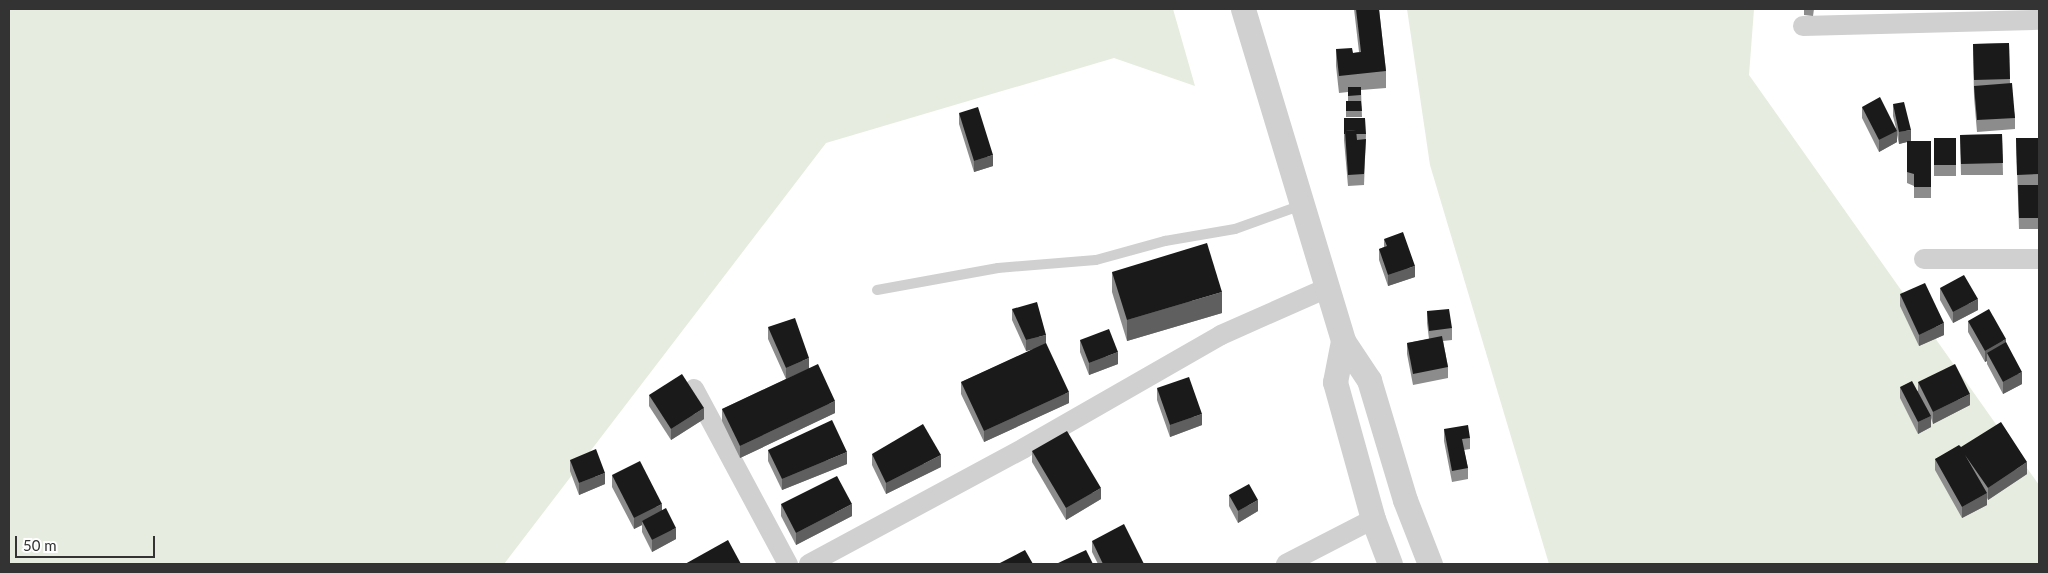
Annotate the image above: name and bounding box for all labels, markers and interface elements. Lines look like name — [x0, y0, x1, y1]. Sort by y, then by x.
scale bar — [18, 526, 158, 558]
text: 50 m — [23, 536, 57, 554]

